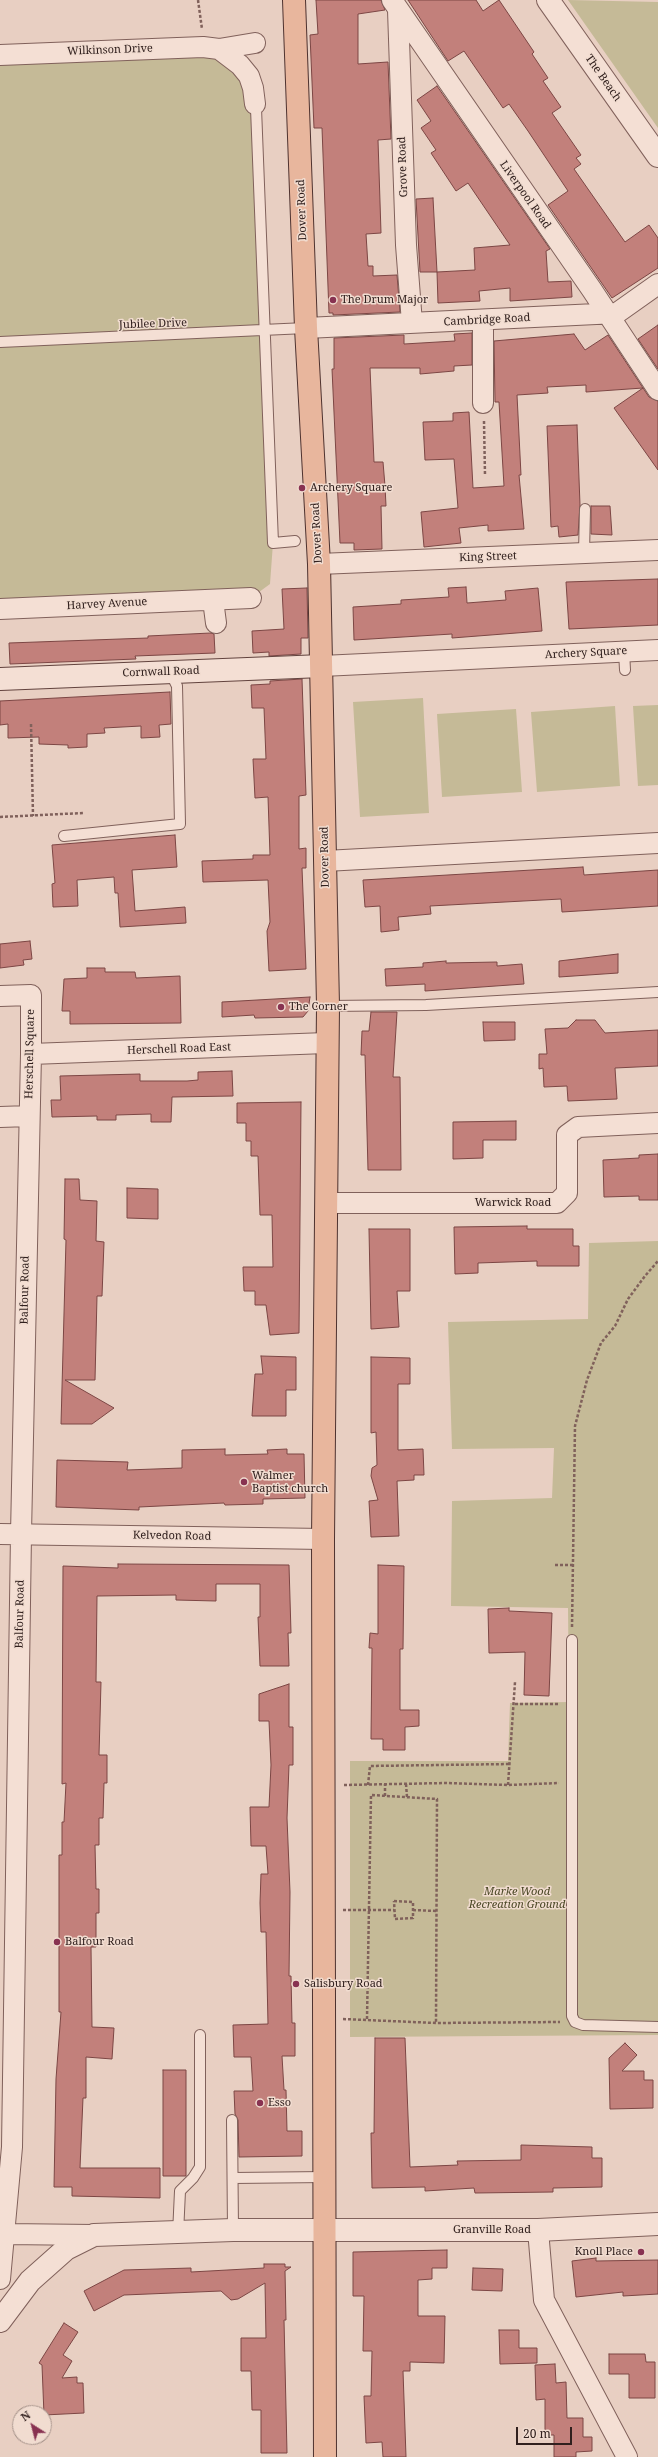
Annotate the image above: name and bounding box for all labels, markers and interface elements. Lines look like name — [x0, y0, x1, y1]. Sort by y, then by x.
street label: Wilkinson Drive — [67, 42, 153, 58]
street label: The Beach — [582, 52, 624, 104]
street label: Grove Road — [395, 136, 411, 198]
street label: Liverpool Road — [497, 158, 553, 232]
street label: Dover Road — [294, 179, 310, 241]
place label: The Drum Major — [341, 293, 428, 307]
marker: The Drum Major — [328, 295, 338, 305]
street label: Cambridge Road — [443, 311, 531, 329]
street label: Jubilee Drive — [119, 316, 187, 332]
place label: Archery Square — [310, 481, 392, 495]
marker: Archery Square — [297, 483, 307, 493]
street label: Dover Road — [309, 502, 325, 564]
street label: King Street — [459, 549, 517, 565]
street label: Harvey Avenue — [66, 595, 148, 613]
street label: Archery Square — [544, 644, 628, 662]
street label: Cornwall Road — [122, 664, 200, 680]
street label: Dover Road — [318, 826, 332, 888]
place label: The Corner — [289, 1000, 348, 1014]
marker: The Corner — [276, 1002, 286, 1012]
street label: Herschell Square — [23, 1009, 37, 1099]
street label: Herschell Road East — [127, 1041, 231, 1057]
street label: Warwick Road — [475, 1196, 551, 1210]
street label: Balfour Road — [18, 1256, 32, 1324]
place label: Walmer Baptist church — [252, 1469, 328, 1495]
marker: Walmer Baptist church — [239, 1477, 249, 1487]
street label: Kelvedon Road — [133, 1529, 211, 1543]
street label: Balfour Road — [13, 1580, 27, 1648]
park label: Marke Wood Recreation Ground — [469, 1885, 565, 1911]
place label: Balfour Road — [65, 1935, 134, 1949]
marker: Balfour Road — [52, 1937, 62, 1947]
place label: Salisbury Road — [304, 1977, 383, 1991]
marker: Salisbury Road — [291, 1979, 301, 1989]
place label: Esso — [268, 2096, 291, 2110]
marker: Esso — [255, 2098, 265, 2108]
street label: Granville Road — [453, 2223, 531, 2237]
place label: Knoll Place — [575, 2245, 633, 2259]
marker: Knoll Place — [636, 2247, 646, 2257]
north arrow — [12, 2405, 52, 2445]
text: N — [17, 2407, 33, 2424]
scale bar — [518, 2419, 574, 2445]
text: 20 m — [523, 2425, 551, 2442]

